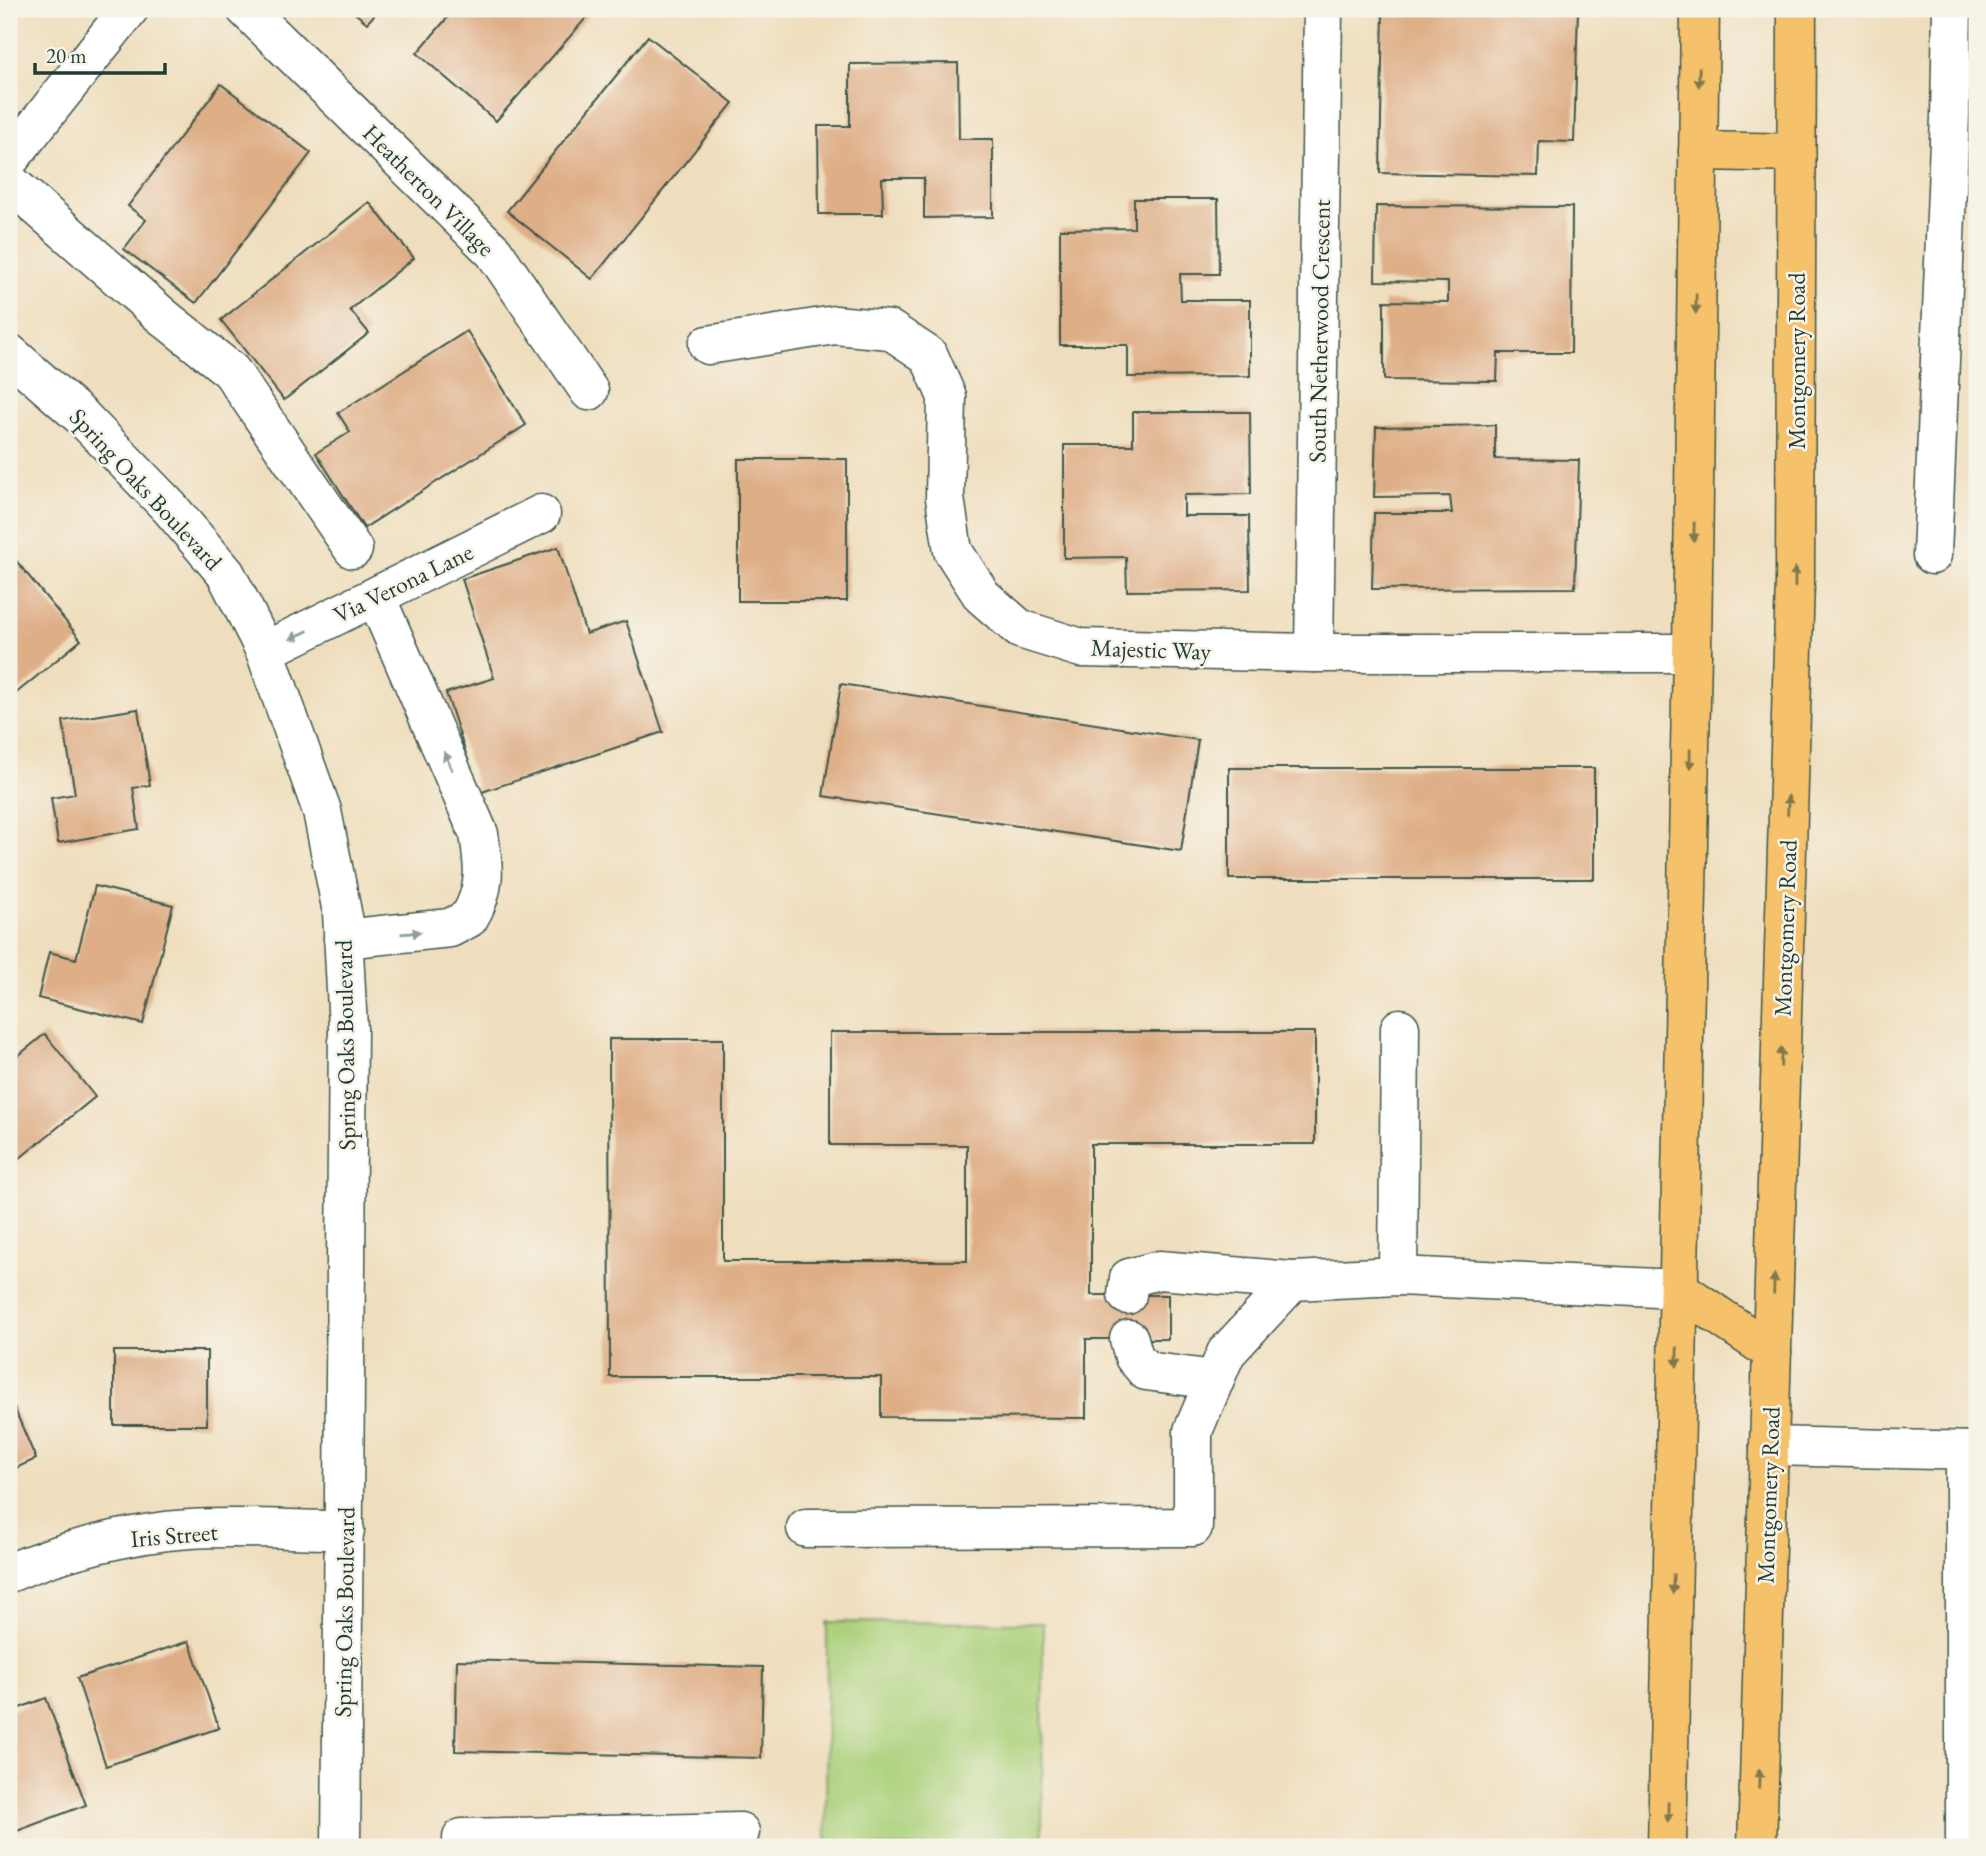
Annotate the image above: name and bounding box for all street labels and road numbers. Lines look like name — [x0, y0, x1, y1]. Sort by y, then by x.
street label: Heatherton Village — [356, 117, 502, 263]
street label: South Netherwood Crescent — [1301, 198, 1337, 463]
street label: Montgomery Road — [1781, 272, 1812, 450]
street label: Spring Oaks Boulevard — [63, 401, 230, 577]
street label: Via Verona Lane — [328, 536, 478, 630]
street label: Majestic Way — [1090, 631, 1212, 667]
street label: Montgomery Road — [1766, 838, 1804, 1017]
street label: Spring Oaks Boulevard — [328, 939, 362, 1151]
street label: Montgomery Road — [1749, 1405, 1787, 1584]
street label: Spring Oaks Boulevard — [327, 1506, 361, 1718]
street label: Iris Street — [129, 1516, 219, 1554]

